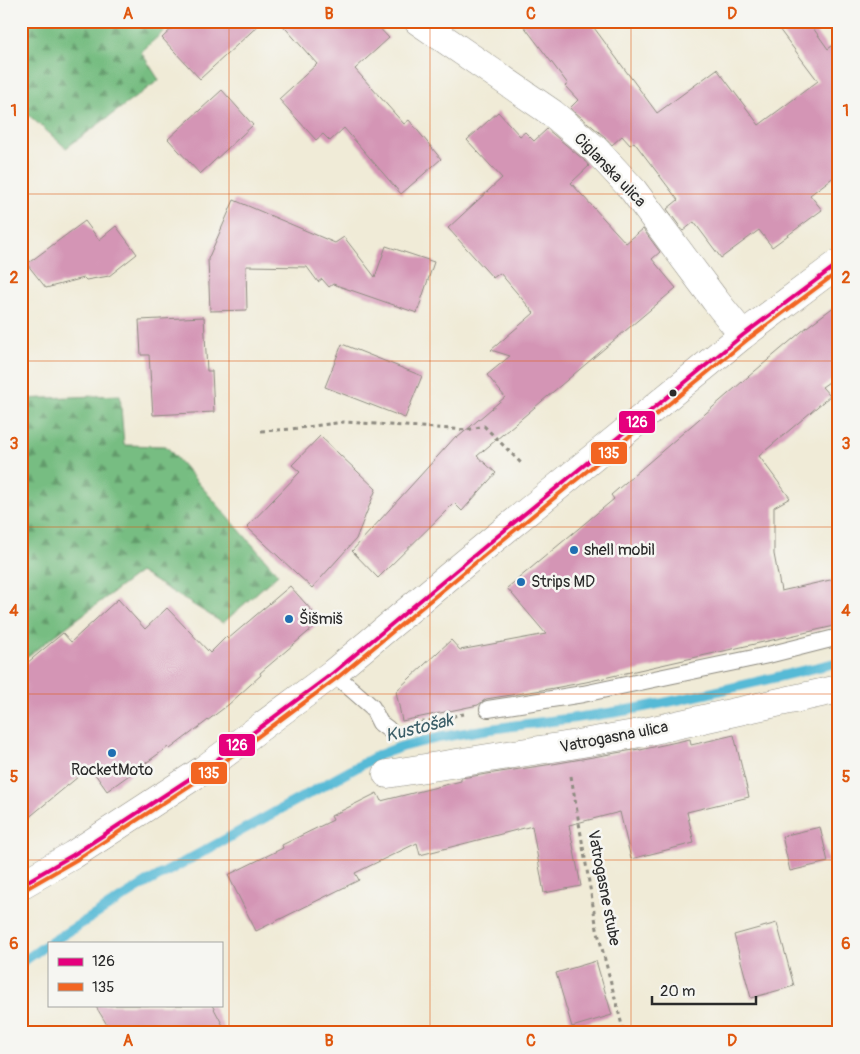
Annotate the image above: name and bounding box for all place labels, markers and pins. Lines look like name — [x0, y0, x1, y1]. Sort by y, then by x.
unlabelled marker — [668, 388, 678, 398]
place label: shell mobil — [584, 540, 655, 560]
marker: shell mobil — [568, 544, 580, 556]
place label: Strips MD — [531, 572, 595, 592]
marker: Strips MD — [515, 576, 527, 588]
place label: Šišmiš — [299, 608, 343, 629]
marker: Šišmiš — [283, 613, 295, 625]
marker: RocketMoto — [106, 747, 118, 759]
place label: RocketMoto — [71, 760, 153, 780]

